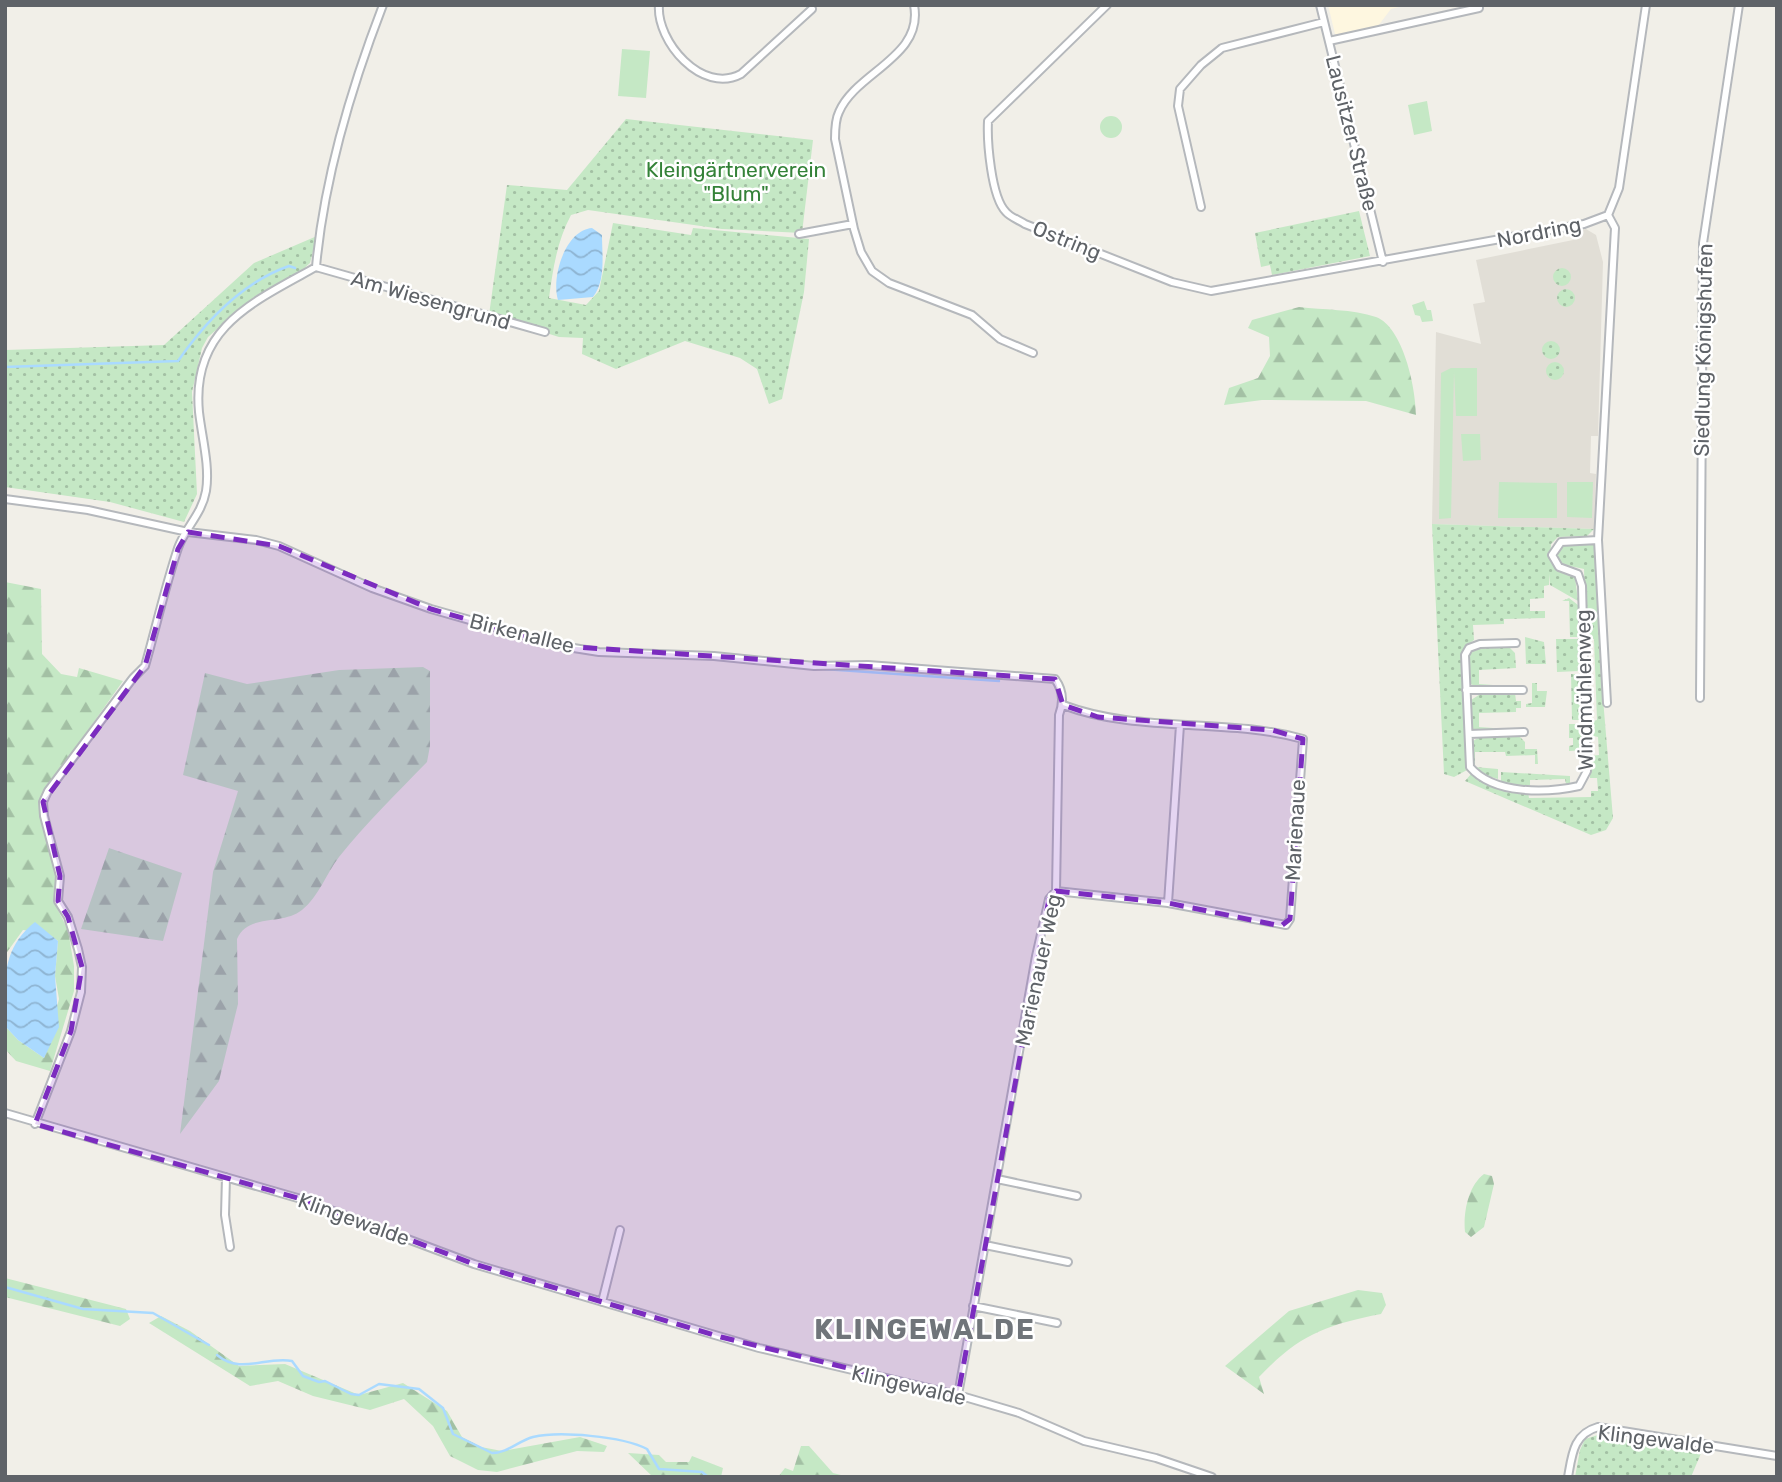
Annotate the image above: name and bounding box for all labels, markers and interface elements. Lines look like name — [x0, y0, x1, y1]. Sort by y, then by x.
street label: Lausitzer Straße — [1321, 52, 1383, 214]
park label: Kleingärtnerverein "Blum" — [646, 157, 826, 206]
street label: Nordring — [1495, 212, 1583, 252]
street label: Ostring — [1029, 215, 1105, 265]
street label: Siedlung Königshufen — [1689, 243, 1717, 457]
street label: Am Wiesengrund — [348, 265, 514, 335]
street label: Birkenallee — [467, 608, 577, 658]
street label: Windmühlenweg — [1570, 609, 1598, 771]
street label: Marienaue — [1280, 779, 1310, 881]
street label: Marienauer Weg — [1010, 892, 1066, 1048]
street label: Klingewalde — [295, 1187, 413, 1251]
district label: KLINGEWALDE — [814, 1313, 1036, 1346]
street label: Klingewalde — [849, 1360, 969, 1410]
street label: Klingewalde — [1596, 1419, 1716, 1459]

